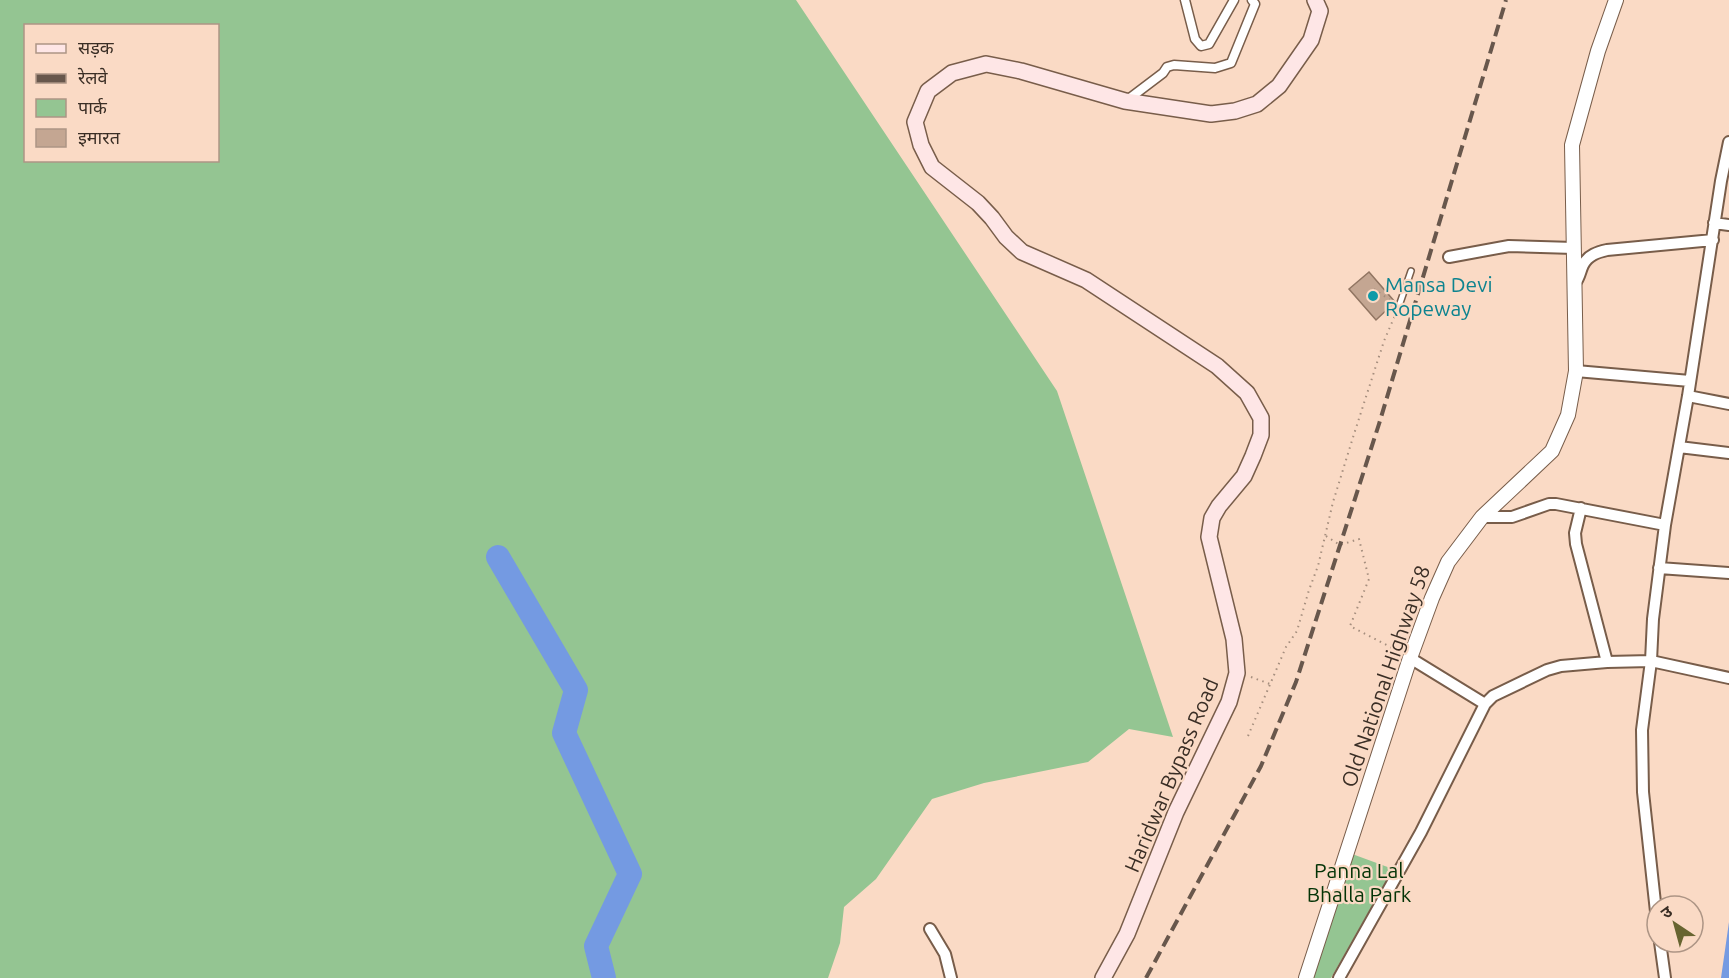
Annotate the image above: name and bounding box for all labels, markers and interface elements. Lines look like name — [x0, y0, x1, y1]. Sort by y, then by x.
legend — [24, 24, 219, 162]
text: सड़क — [78, 37, 115, 58]
text: रेलवे — [77, 67, 109, 87]
text: पार्क — [78, 97, 108, 117]
text: इमारत — [78, 127, 121, 147]
place label: Mansa Devi Ropeway — [1385, 272, 1493, 320]
marker: Mansa Devi Ropeway — [1366, 289, 1380, 303]
street label: Old National Highway 58 — [1336, 562, 1434, 790]
street label: Haridwar Bypass Road — [1119, 674, 1223, 876]
park label: Panna Lal Bhalla Park — [1307, 858, 1412, 906]
north arrow — [1645, 894, 1705, 954]
text: उ — [1657, 901, 1676, 922]

